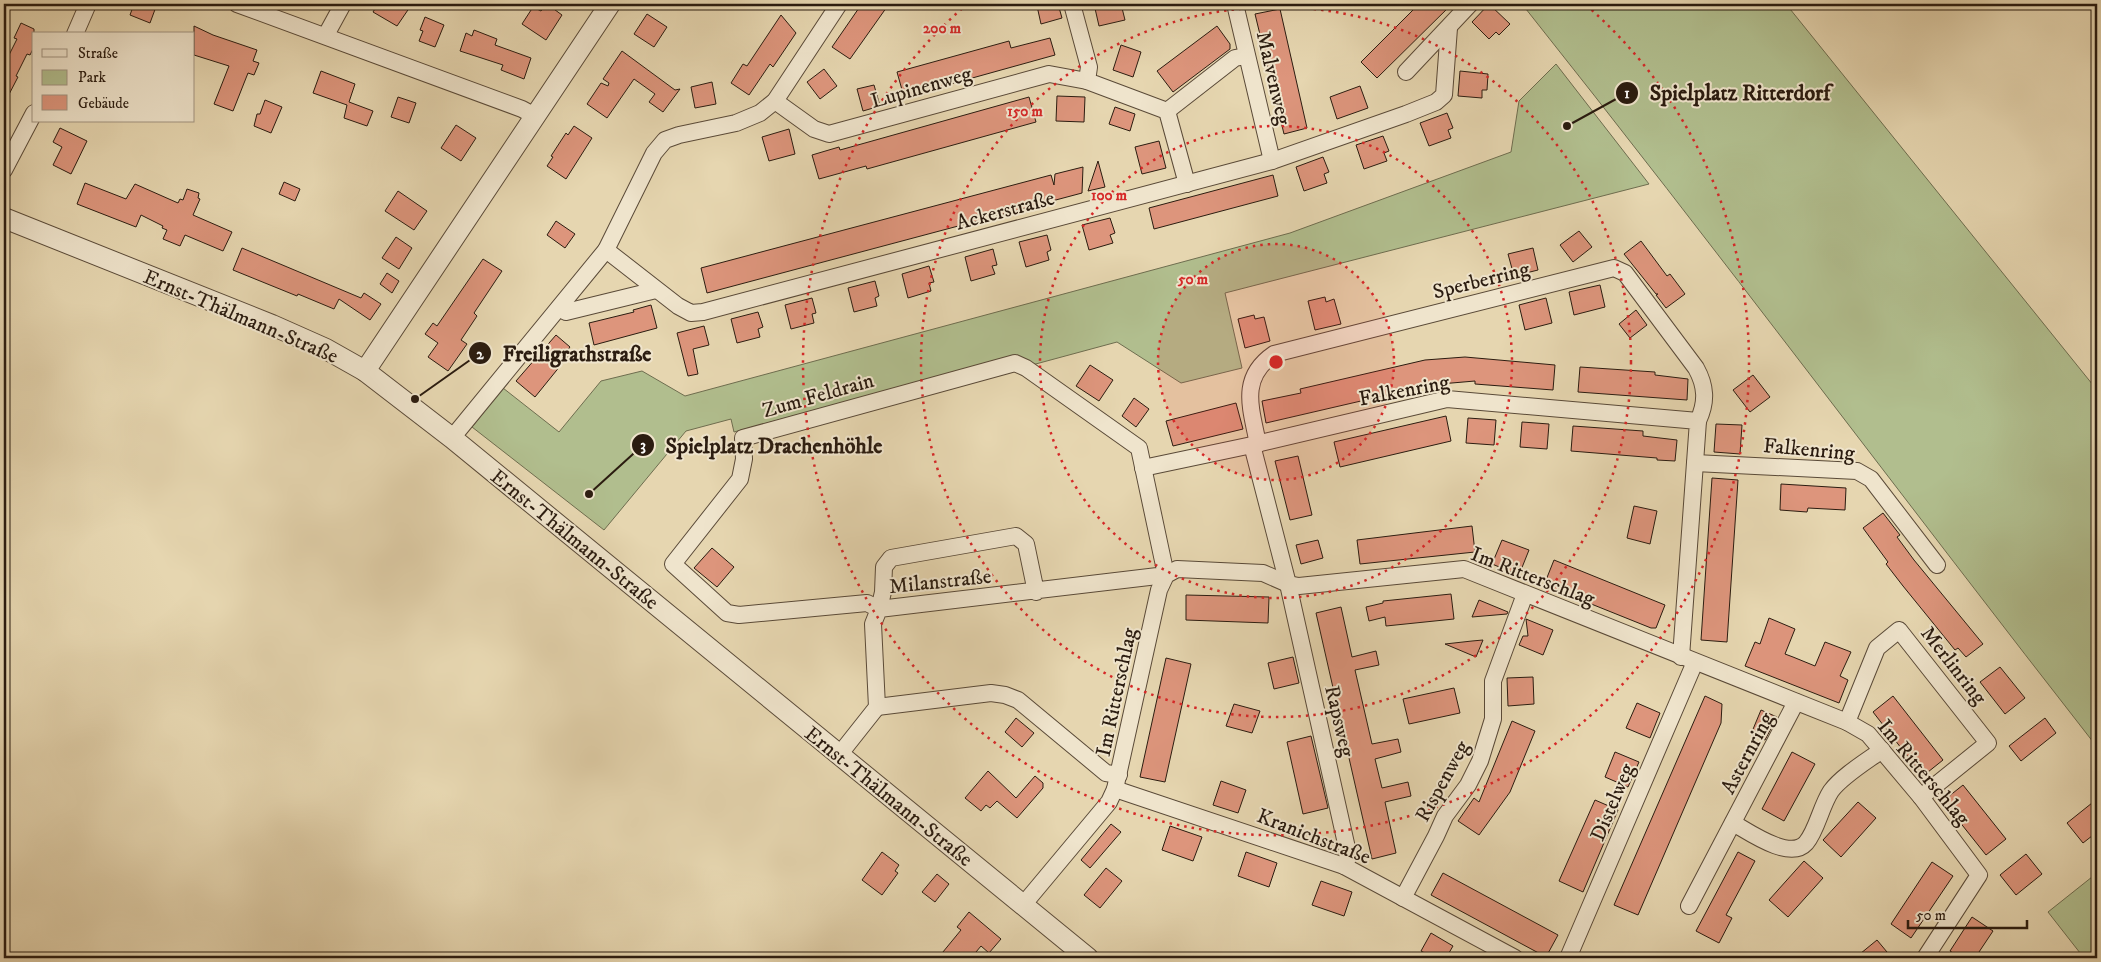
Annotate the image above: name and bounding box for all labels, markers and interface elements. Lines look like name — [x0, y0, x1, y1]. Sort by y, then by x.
text: 200 m — [923, 19, 962, 38]
street label: Malvenweg — [1250, 29, 1297, 128]
legend — [32, 32, 195, 122]
text: Straße — [78, 44, 118, 63]
street label: Lupinenweg — [868, 61, 976, 115]
text: Park — [78, 68, 107, 87]
callout: Spielplatz Ritterdorf — [1615, 74, 1840, 111]
text: Spielplatz Ritterdorf — [1650, 80, 1834, 107]
text: 1 — [1624, 84, 1630, 103]
text: Gebäude — [78, 94, 129, 113]
text: 150 m — [1007, 102, 1043, 121]
street label: Ackerstraße — [953, 185, 1058, 237]
text: 100 m — [1091, 186, 1128, 205]
street label: Sperberring — [1430, 256, 1533, 306]
street label: Ernst-Thälmann-Straße — [139, 264, 342, 370]
text: 50 m — [1177, 270, 1209, 289]
callout: Freiligrathstraße — [468, 335, 662, 372]
text: Freiligrathstraße — [503, 341, 651, 368]
text: 2 — [476, 345, 484, 364]
centre of rings — [1267, 353, 1285, 371]
street label: Zum Feldrain — [759, 368, 877, 424]
street label: Falkenring — [1357, 369, 1452, 413]
callout: Spielplatz Drachenhöhle — [631, 427, 893, 464]
text: Spielplatz Drachenhöhle — [666, 433, 882, 460]
street label: Falkenring — [1762, 433, 1857, 467]
text: 3 — [640, 436, 646, 455]
street label: Ernst-Thälmann-Straße — [485, 464, 664, 616]
street label: Im Ritterschlag — [1467, 541, 1599, 613]
street label: Milanstraße — [888, 564, 993, 600]
street label: Merlinring — [1915, 621, 1992, 711]
street label: Im Ritterschlag — [1091, 625, 1143, 759]
street label: Rapsweg — [1318, 683, 1360, 760]
street label: Asternring — [1716, 707, 1781, 799]
street label: Im Ritterschlag — [1871, 714, 1976, 832]
street label: Ernst-Thälmann-Straße — [799, 721, 978, 873]
street label: Rispenweg — [1410, 736, 1476, 827]
street label: Distelweg — [1585, 759, 1641, 845]
street label: Kranichstraße — [1253, 803, 1375, 871]
scale bar — [1908, 897, 2027, 929]
text: 50 m — [1916, 906, 1946, 925]

